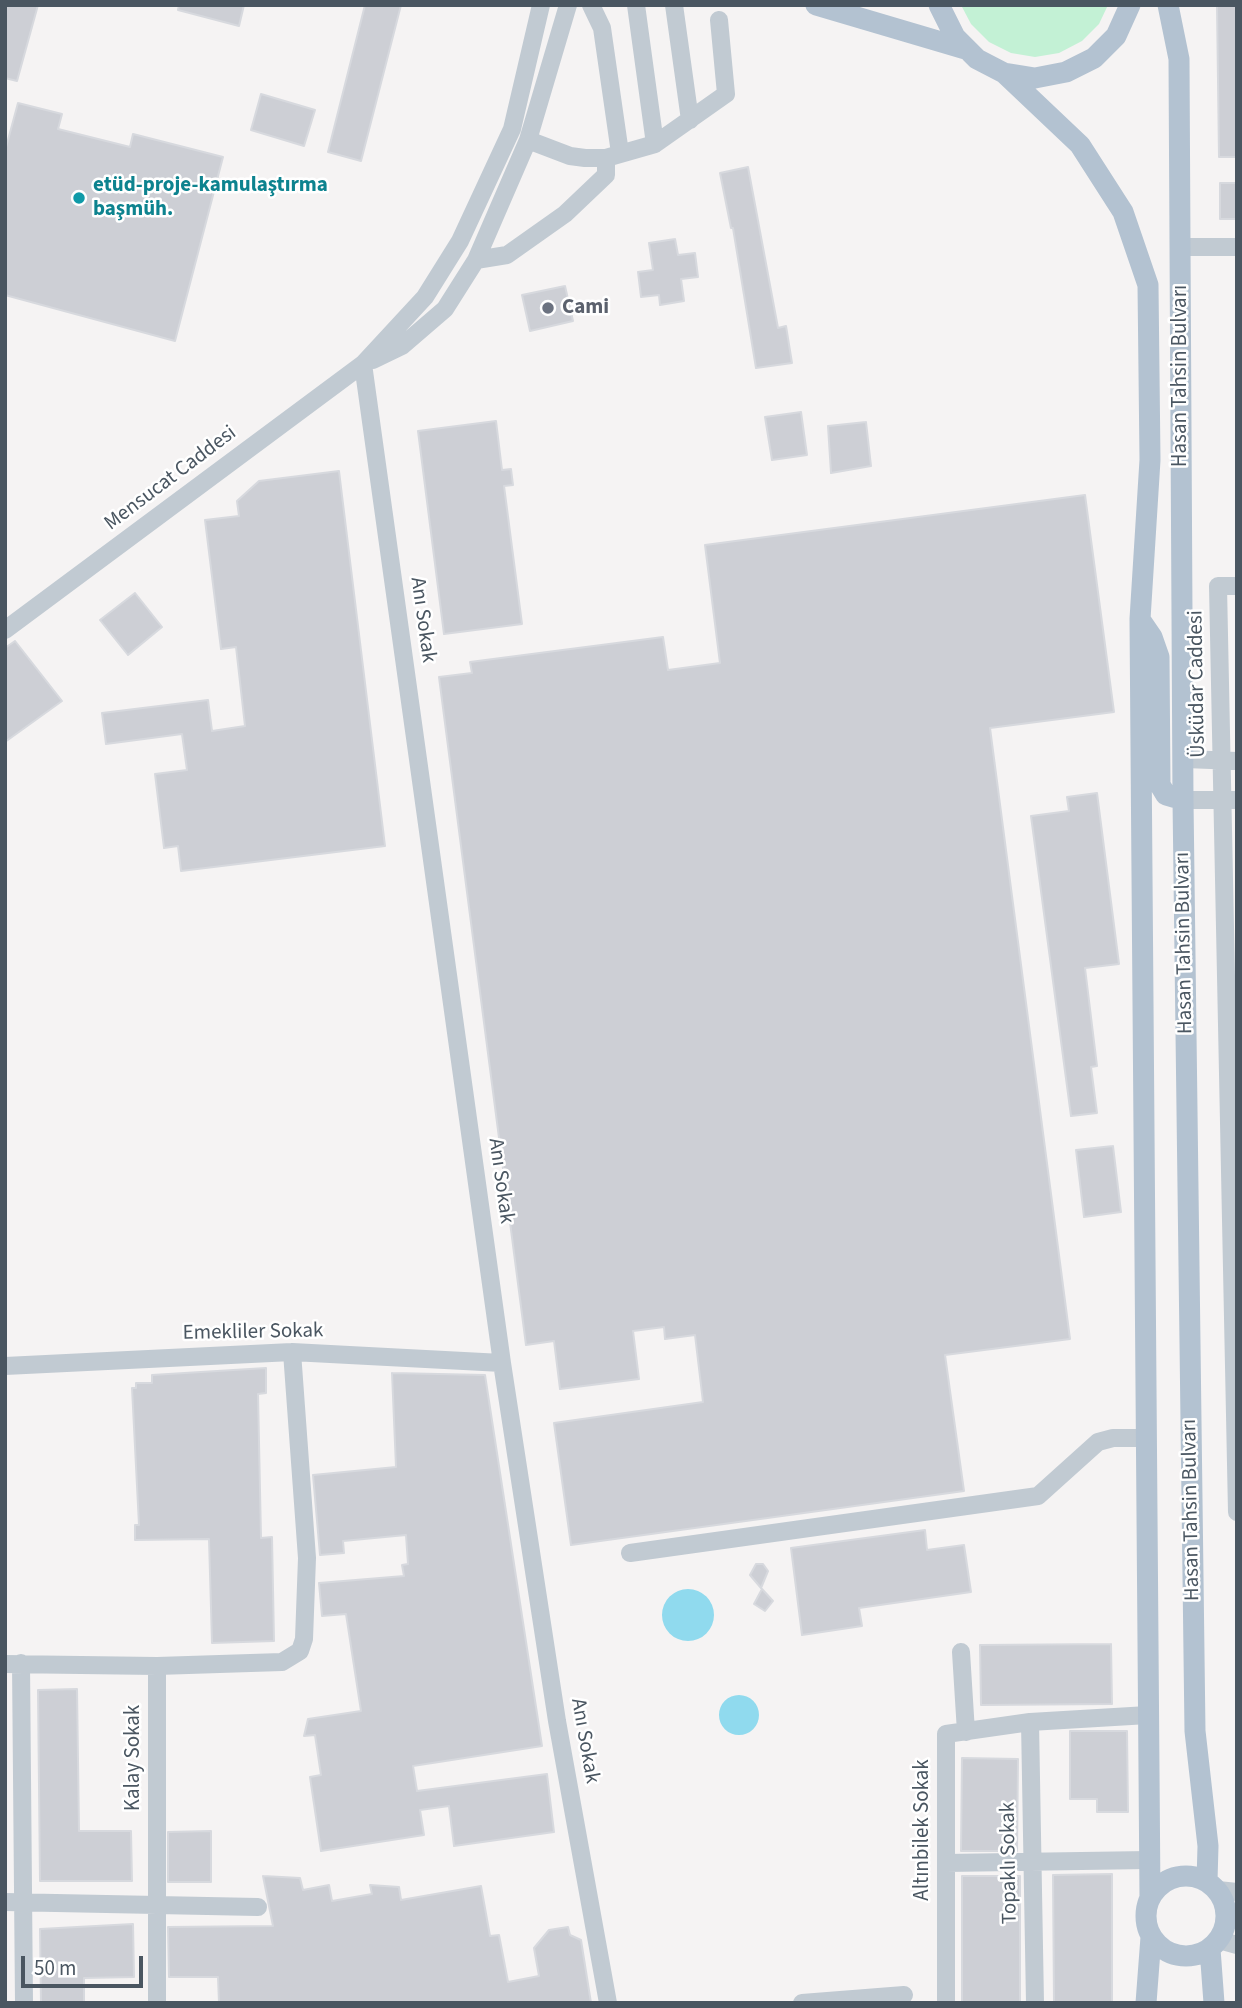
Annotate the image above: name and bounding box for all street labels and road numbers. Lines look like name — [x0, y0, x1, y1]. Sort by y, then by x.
street label: Hasan Tahsin Bulvarı — [1168, 285, 1194, 467]
street label: Mensucat Caddesi — [100, 421, 242, 537]
street label: Anı Sokak — [404, 576, 440, 664]
street label: Üsküdar Caddesi — [1184, 610, 1212, 758]
street label: Hasan Tahsin Bulvarı — [1171, 852, 1199, 1034]
street label: Anı Sokak — [482, 1137, 518, 1225]
street label: Emekliler Sokak — [182, 1319, 324, 1347]
street label: Hasan Tahsin Bulvarı — [1178, 1419, 1206, 1601]
street label: Anı Sokak — [564, 1696, 604, 1786]
street label: Kalay Sokak — [121, 1705, 147, 1811]
street label: Altınbilek Sokak — [910, 1759, 936, 1901]
street label: Topaklı Sokak — [996, 1802, 1024, 1924]

